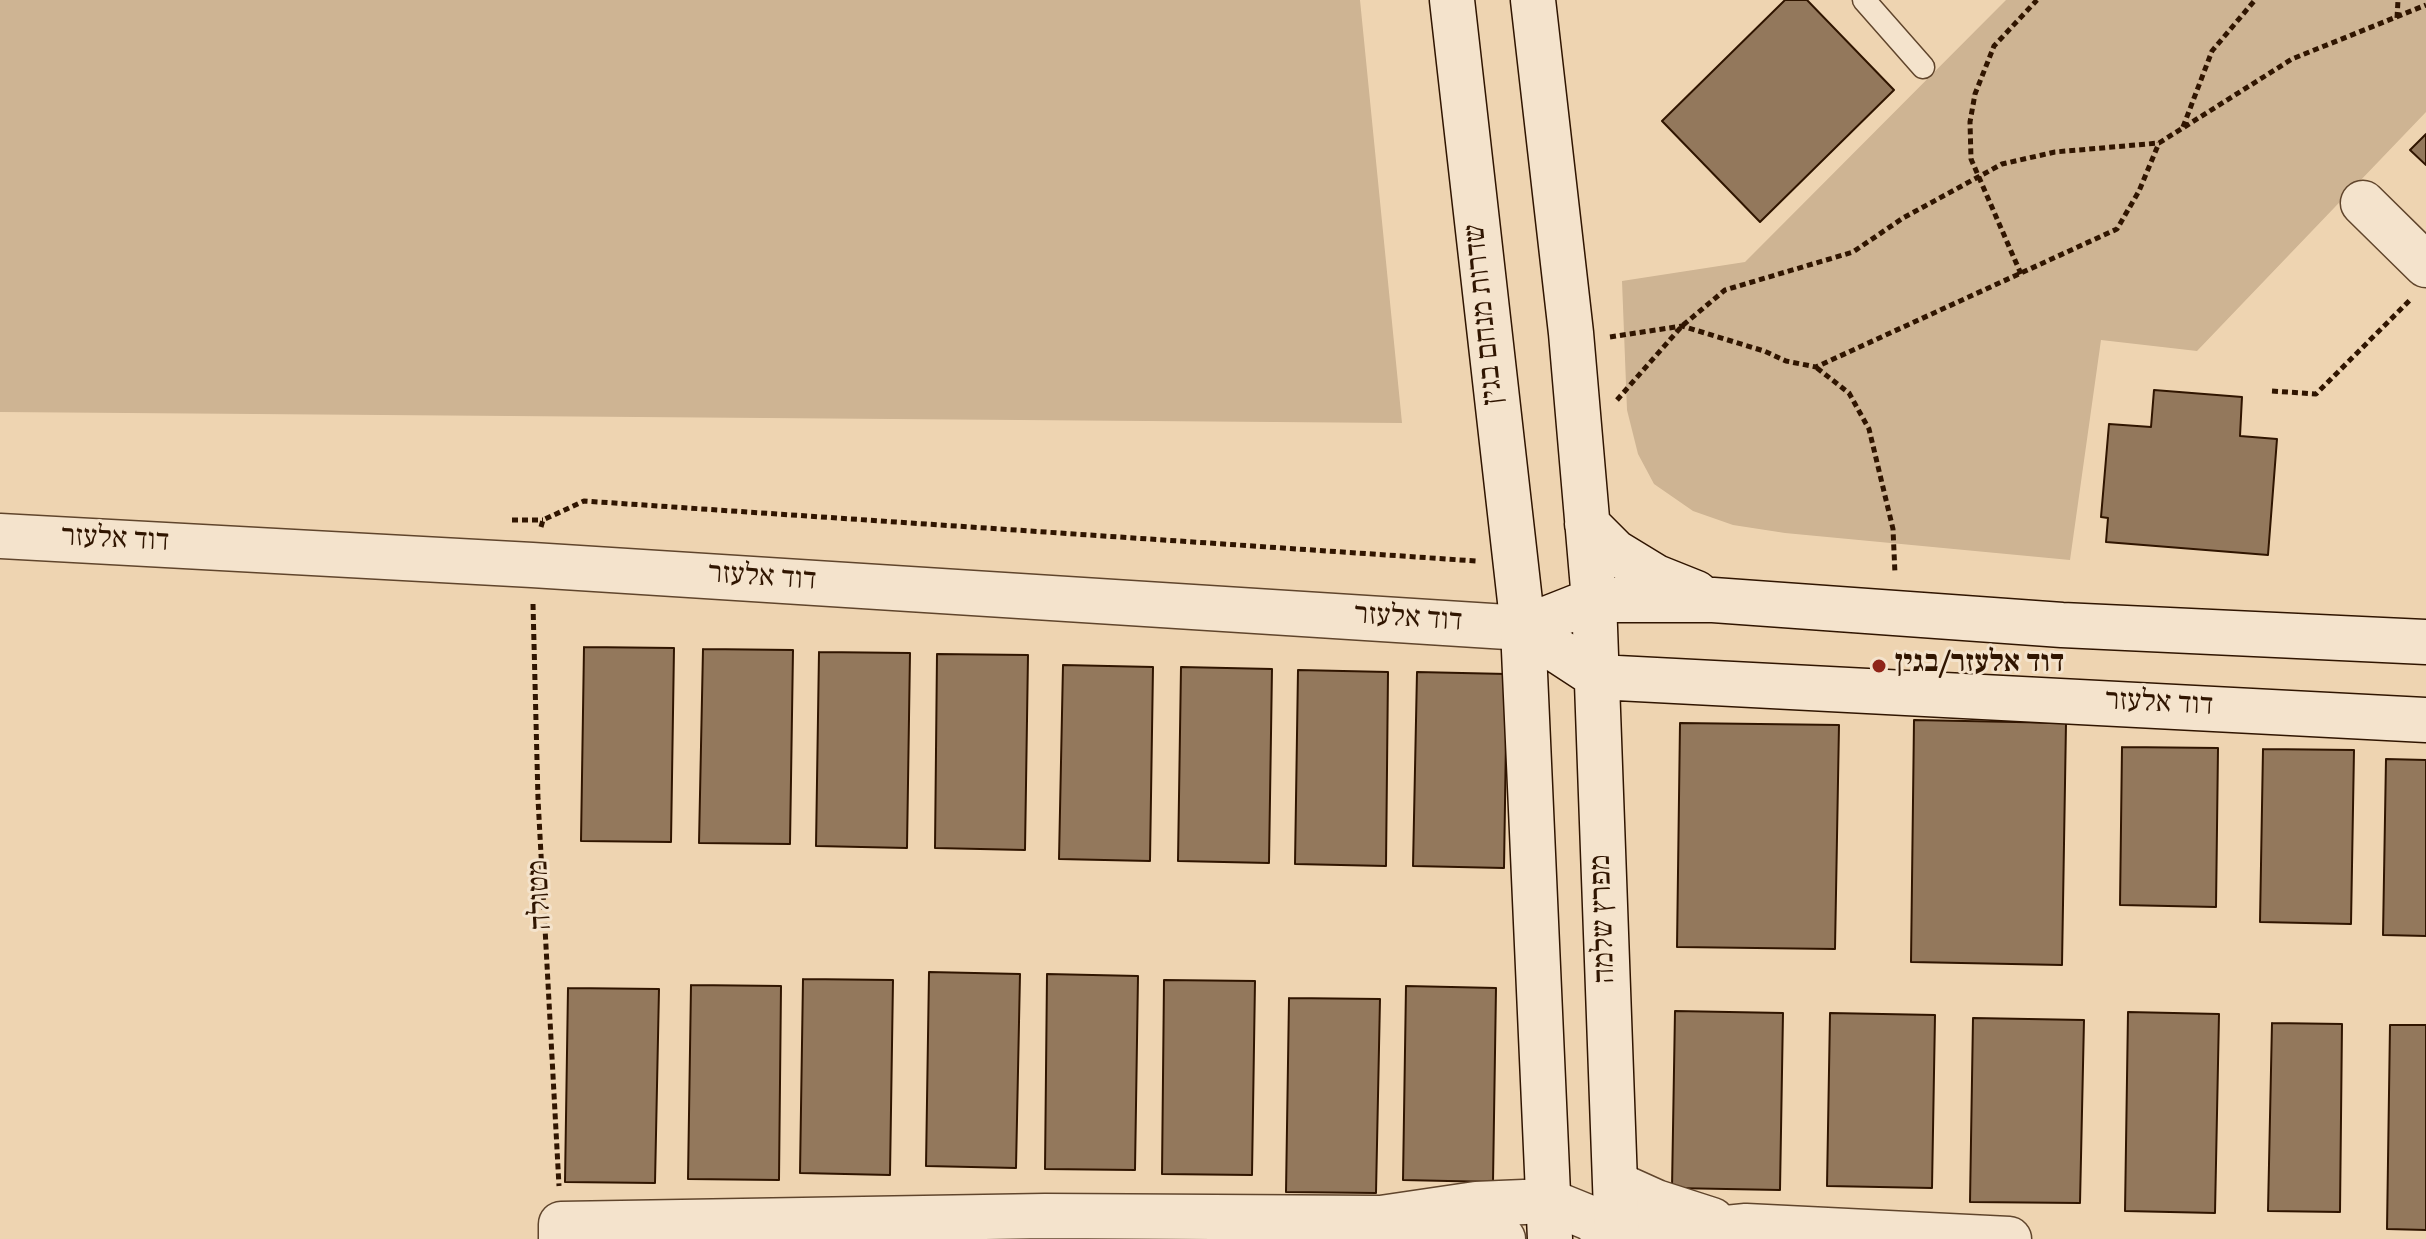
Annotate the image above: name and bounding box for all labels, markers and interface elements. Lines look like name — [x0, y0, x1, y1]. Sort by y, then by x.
street label: שדרות מנחם בגין — [1460, 222, 1514, 406]
street label: דוד אלעזר — [60, 521, 170, 563]
street label: דוד אלעזר — [707, 558, 817, 602]
street label: דוד אלעזר — [1353, 599, 1463, 643]
place label: דוד אלעזר/בגין — [1895, 648, 2064, 684]
marker: דוד אלעזר/בגין — [1870, 657, 1888, 675]
street label: דוד אלעזר — [2104, 685, 2214, 727]
street label: מפרץ שלמה — [1586, 854, 1626, 984]
street label: מטולה — [523, 859, 563, 931]

